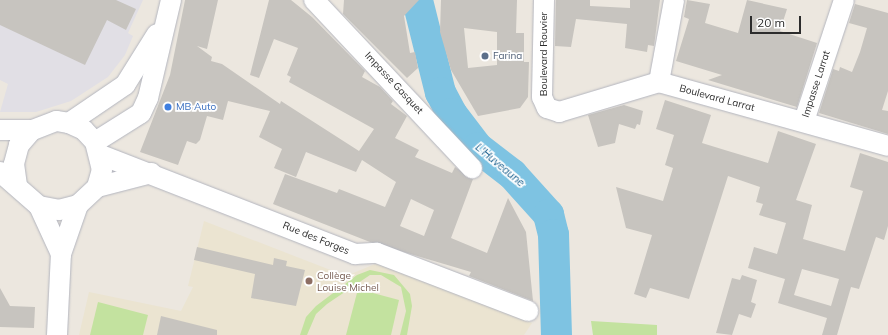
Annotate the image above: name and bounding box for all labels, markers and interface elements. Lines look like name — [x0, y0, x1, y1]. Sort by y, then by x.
scale bar — [752, 8, 803, 34]
street label: Boulevard Rouvier — [538, 12, 550, 96]
text: 20 m — [757, 15, 785, 30]
street label: Impasse Larrat — [800, 49, 832, 119]
street label: Impasse Gasquet — [362, 50, 426, 116]
place label: Farina — [493, 50, 522, 62]
marker: Farina — [480, 51, 490, 61]
street label: Boulevard Larrat — [678, 82, 756, 114]
place label: MB Auto — [176, 101, 216, 113]
marker: MB Auto — [163, 102, 173, 112]
water label: L'Huveaune — [473, 141, 527, 189]
street label: Rue des Forges — [281, 219, 351, 257]
place label: Collège Louise Michel — [317, 269, 379, 292]
marker: Collège Louise Michel — [304, 276, 314, 286]

